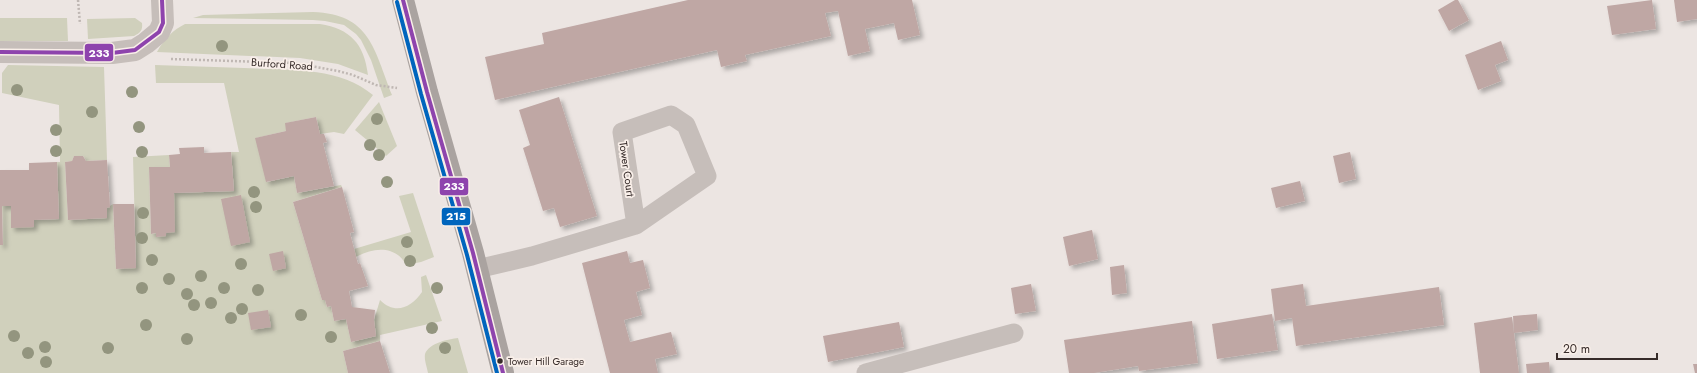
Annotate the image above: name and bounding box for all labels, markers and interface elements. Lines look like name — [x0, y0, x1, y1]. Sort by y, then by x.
line badge: 233 — [84, 43, 114, 62]
text: 233 — [89, 45, 110, 61]
street label: Burford Road — [251, 54, 313, 74]
street label: Tower Court — [615, 140, 639, 198]
line badge: 233 — [439, 177, 469, 196]
text: 233 — [444, 178, 465, 194]
line badge: 215 — [441, 207, 471, 226]
text: 215 — [446, 208, 466, 224]
scale bar — [1557, 335, 1657, 361]
text: 20 m — [1563, 340, 1590, 358]
place label: Tower Hill Garage — [508, 354, 584, 369]
marker: Tower Hill Garage — [495, 356, 505, 366]

